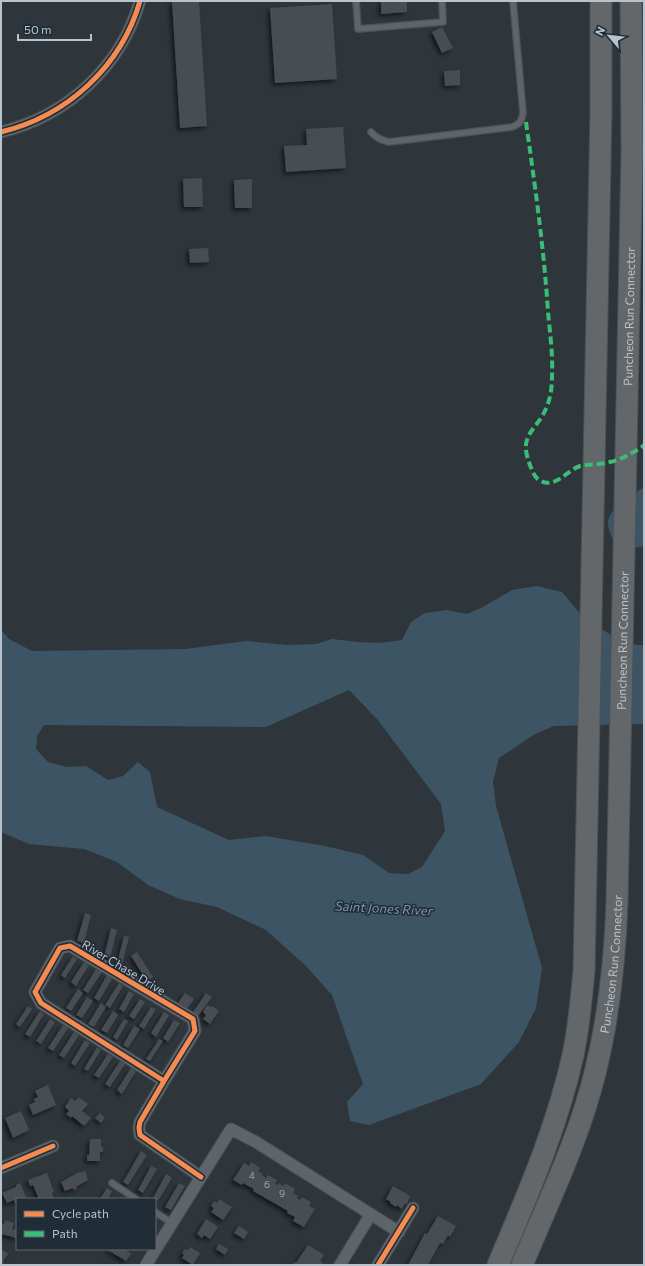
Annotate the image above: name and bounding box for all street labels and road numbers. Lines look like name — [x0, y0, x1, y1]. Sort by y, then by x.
street label: Puncheon Run Connector — [620, 247, 637, 386]
street label: Puncheon Run Connector — [614, 571, 631, 710]
street label: Puncheon Run Connector — [597, 895, 624, 1034]
street label: River Chase Drive — [80, 937, 168, 997]

